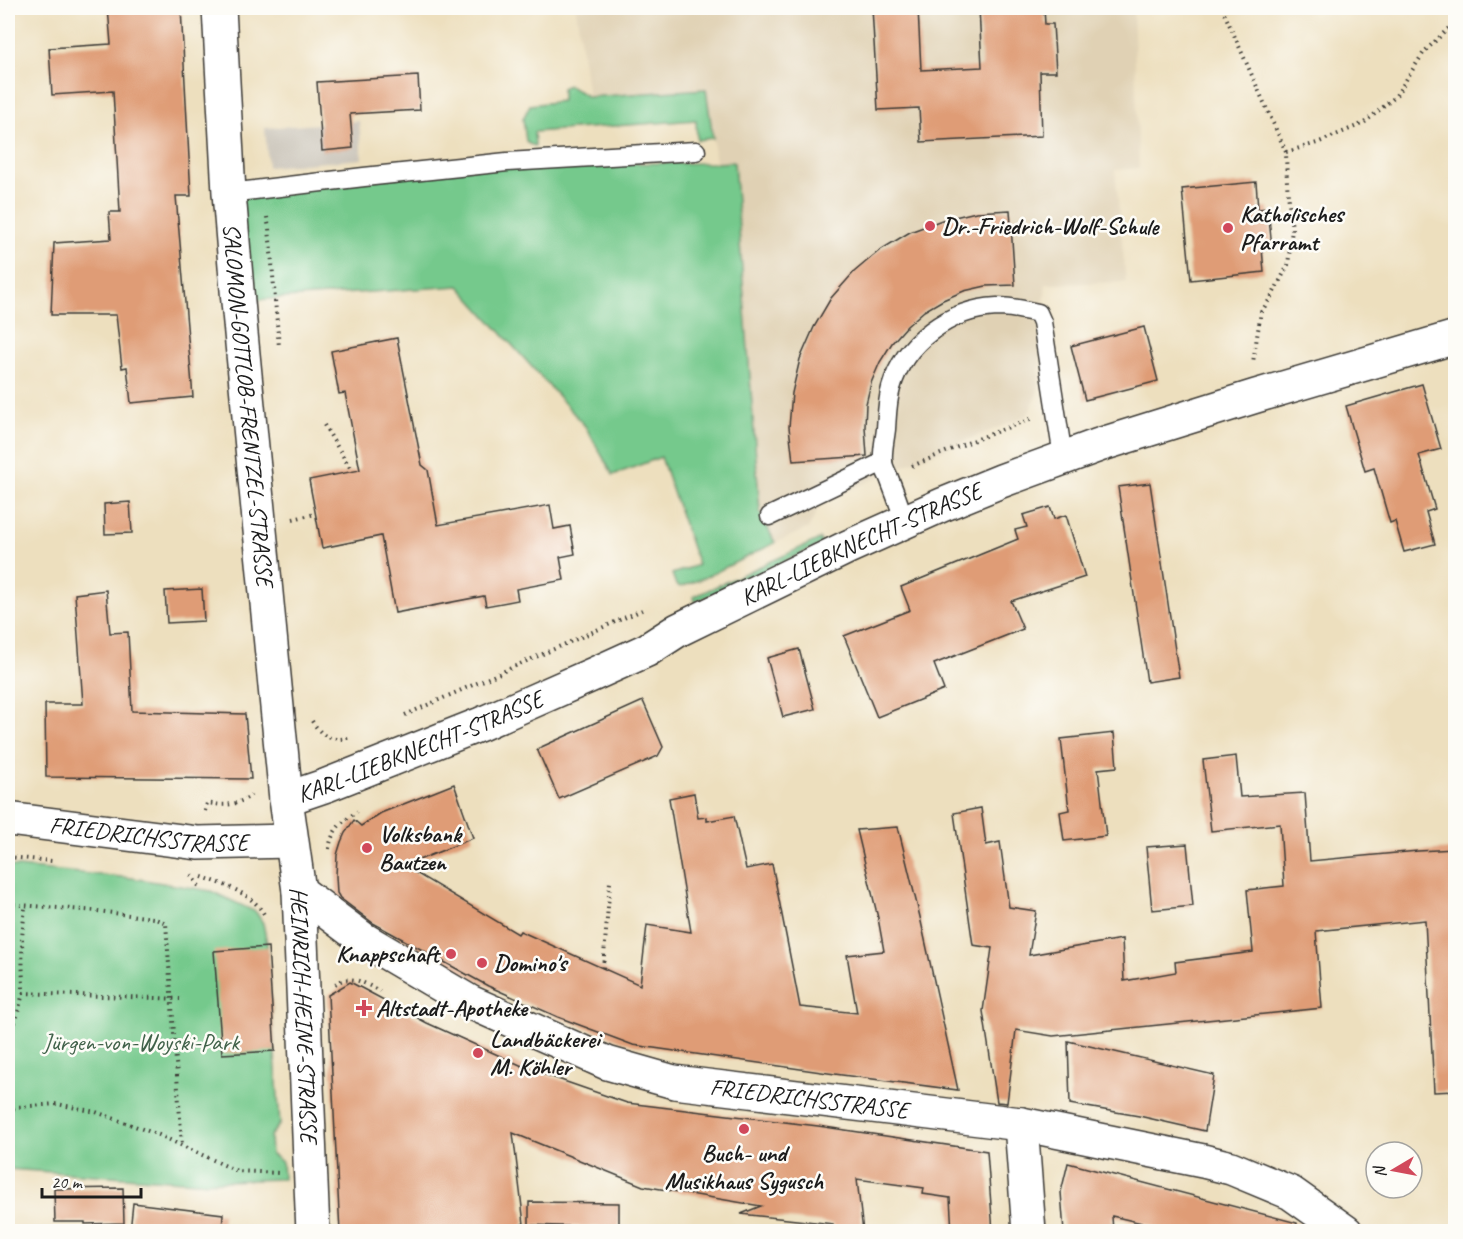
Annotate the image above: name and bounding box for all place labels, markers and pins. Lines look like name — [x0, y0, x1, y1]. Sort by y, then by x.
place label: Katholisches Pfarramt — [1240, 199, 1346, 257]
place label: Dr.-Friedrich-Wolf-Schule — [942, 211, 1160, 241]
marker: Dr.-Friedrich-Wolf-Schule — [923, 219, 937, 233]
marker: Katholisches Pfarramt — [1221, 221, 1235, 235]
place label: Volksbank Bautzen — [379, 819, 463, 877]
marker: Volksbank Bautzen — [360, 841, 374, 855]
place label: Knappschaft — [336, 939, 442, 969]
marker: Knappschaft — [444, 947, 458, 961]
place label: Domino's — [494, 948, 569, 978]
marker: Domino's — [475, 956, 489, 970]
place label: Altstadt-Apotheke — [376, 993, 529, 1023]
marker: Altstadt-Apotheke — [357, 1001, 371, 1015]
place label: Landbäckerei M. Köhler — [490, 1024, 603, 1082]
marker: Landbäckerei M. Köhler — [471, 1046, 485, 1060]
marker: Buch- und Musikhaus Sygusch — [737, 1122, 751, 1136]
place label: Buch- und Musikhaus Sygusch — [665, 1138, 824, 1196]

